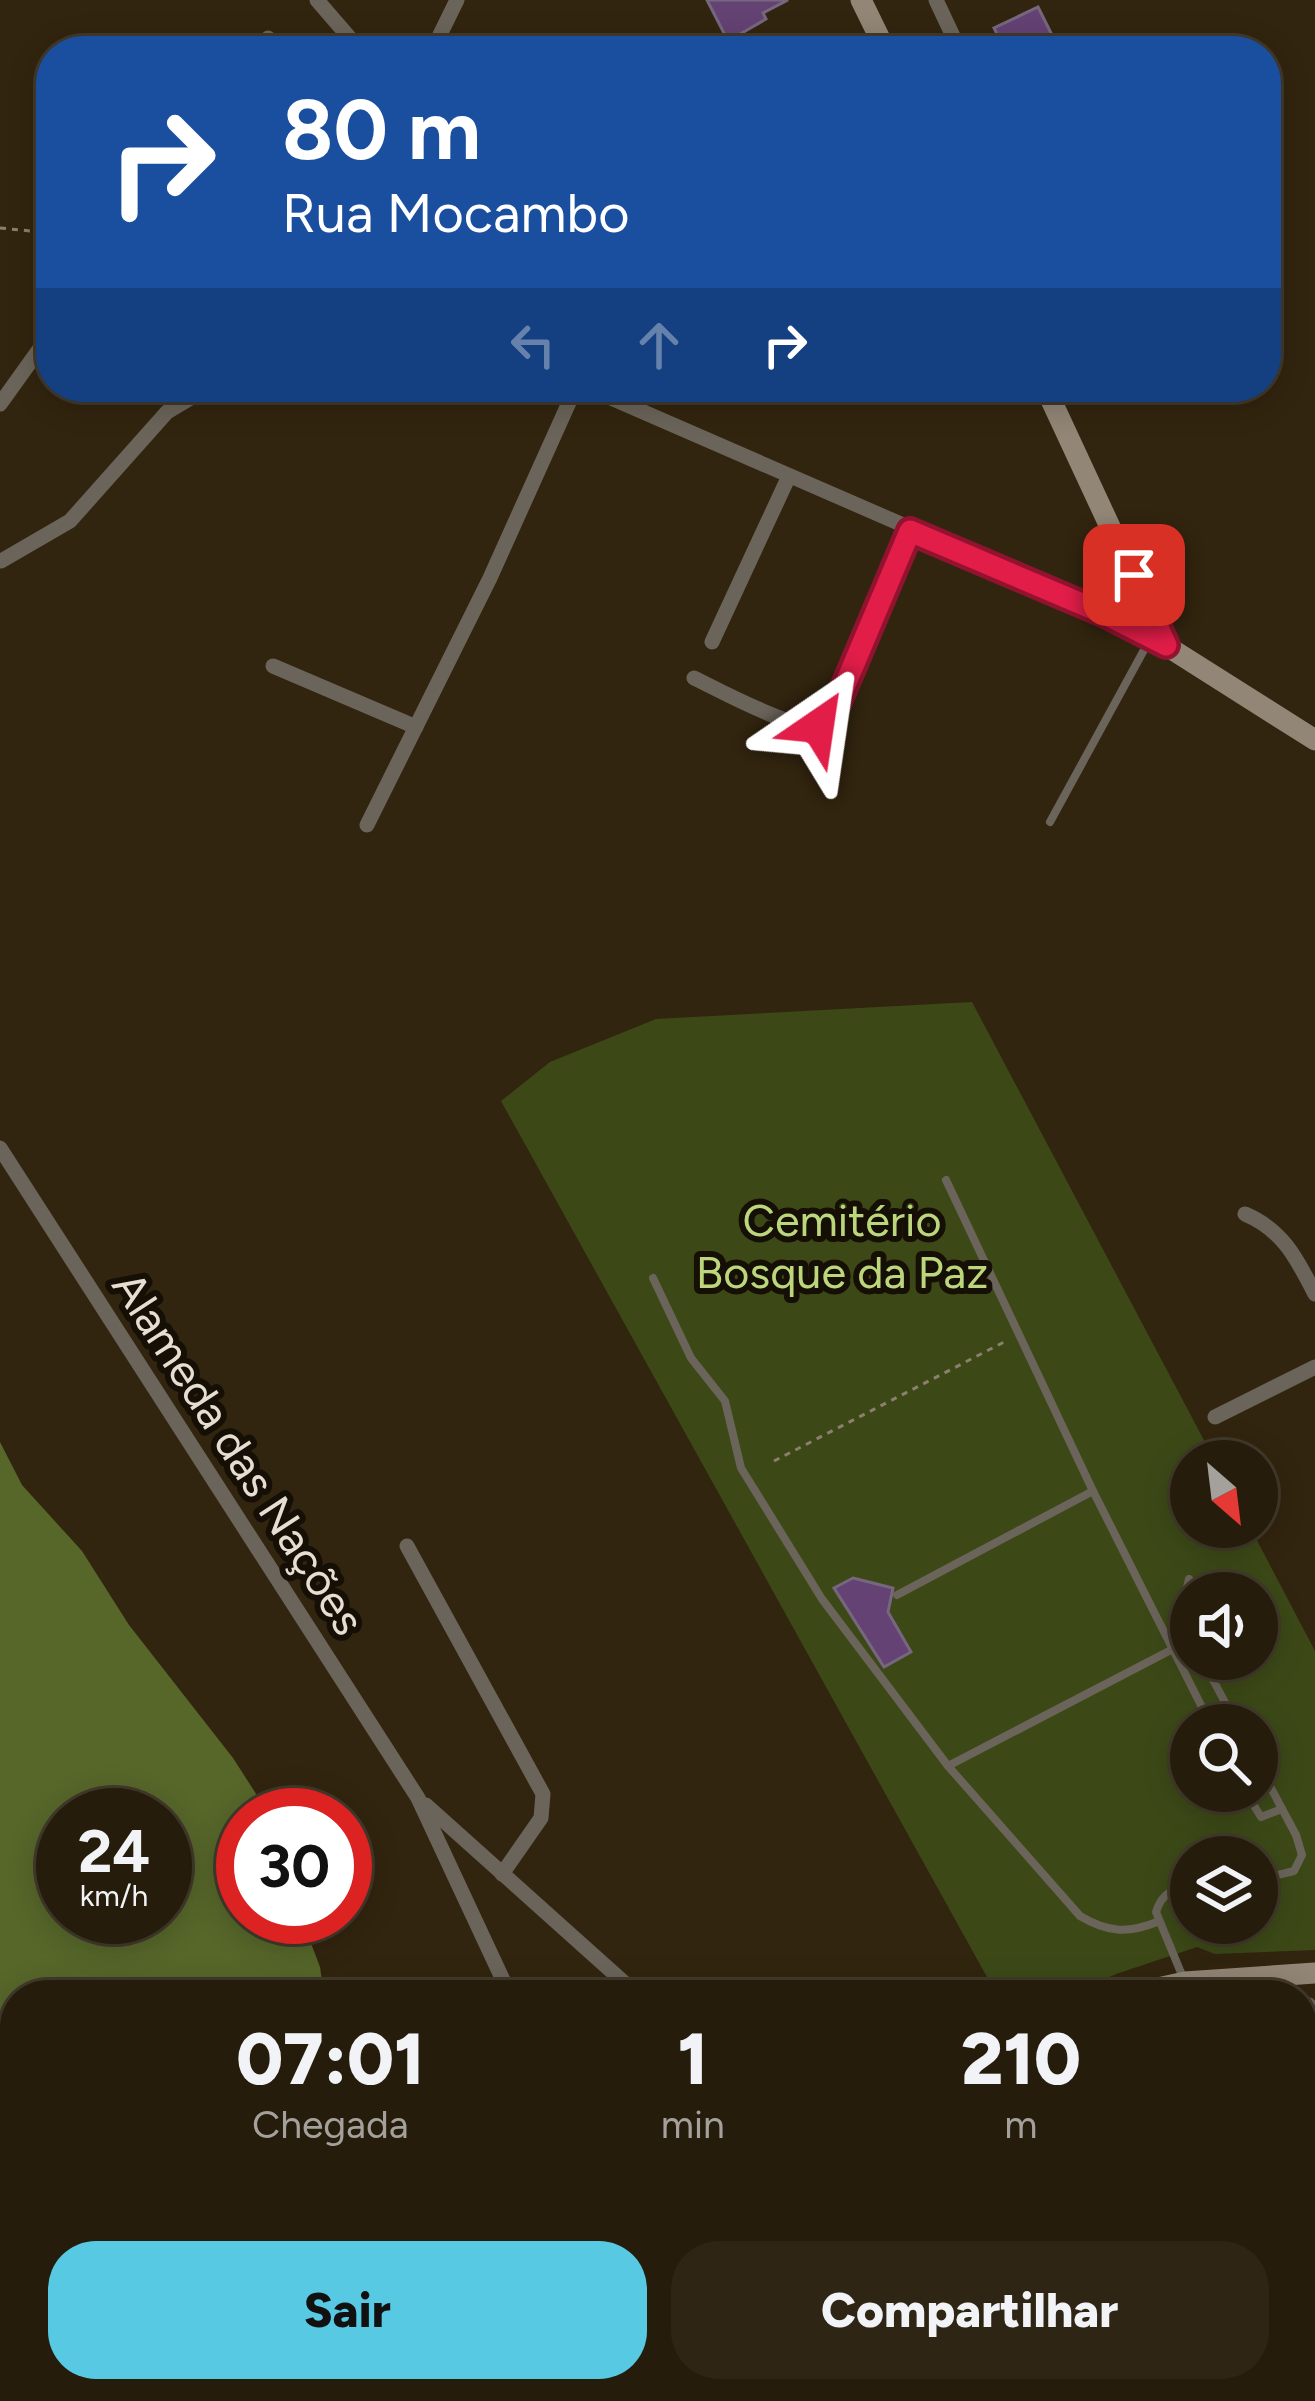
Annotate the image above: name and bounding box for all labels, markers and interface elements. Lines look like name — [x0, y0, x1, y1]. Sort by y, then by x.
text: 80 m — [282, 79, 481, 180]
icon: right — [84, 84, 240, 240]
text: Rua Mocambo — [282, 181, 630, 246]
icon: left — [500, 312, 566, 378]
icon: ahead — [626, 312, 692, 378]
icon: right — [752, 312, 818, 378]
pin — [1083, 524, 1185, 626]
icon: arrive — [1101, 542, 1167, 608]
position arrow — [755, 663, 881, 789]
park label: Cemitério Bosque da Paz — [696, 1193, 988, 1299]
street label: Alameda das Nações — [101, 1261, 377, 1645]
north arrow — [1170, 1440, 1278, 1548]
map controls — [1170, 1440, 1278, 1944]
button: sound — [1170, 1572, 1278, 1680]
button: search — [1170, 1704, 1278, 1812]
speed limit sign: 30 — [216, 1788, 372, 1944]
text: 24 — [78, 1815, 150, 1887]
button: layers — [1170, 1836, 1278, 1944]
text: km/h — [80, 1877, 148, 1914]
text: 07:01 — [236, 2016, 425, 2102]
text: 1 — [677, 2016, 708, 2102]
text: 210 — [961, 2016, 1081, 2102]
text: Chegada — [252, 2101, 409, 2148]
text: min — [661, 2101, 725, 2148]
text: m — [1004, 2101, 1037, 2148]
button: Sair — [48, 2241, 647, 2379]
button: Compartilhar — [671, 2241, 1269, 2379]

